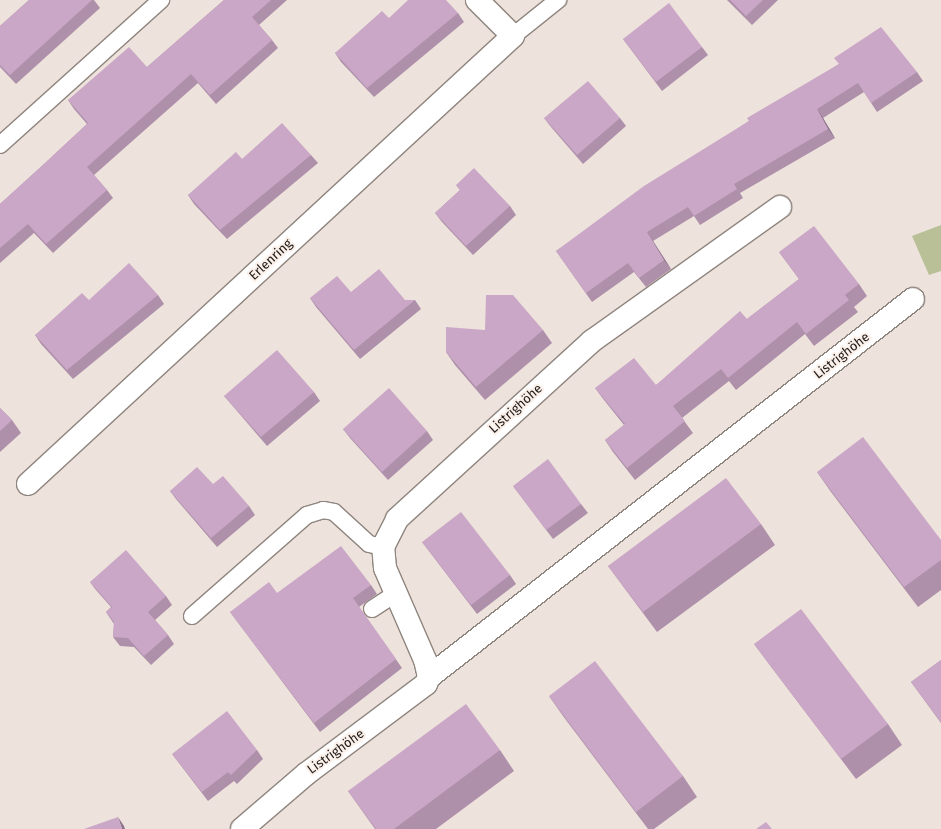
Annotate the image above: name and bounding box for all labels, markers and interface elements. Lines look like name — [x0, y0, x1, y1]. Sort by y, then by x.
street label: Erlenring — [246, 236, 296, 284]
street label: Listrighöhe — [811, 329, 873, 383]
street label: Listrighöhe — [486, 381, 546, 437]
street label: Listrighöhe — [305, 726, 367, 778]

